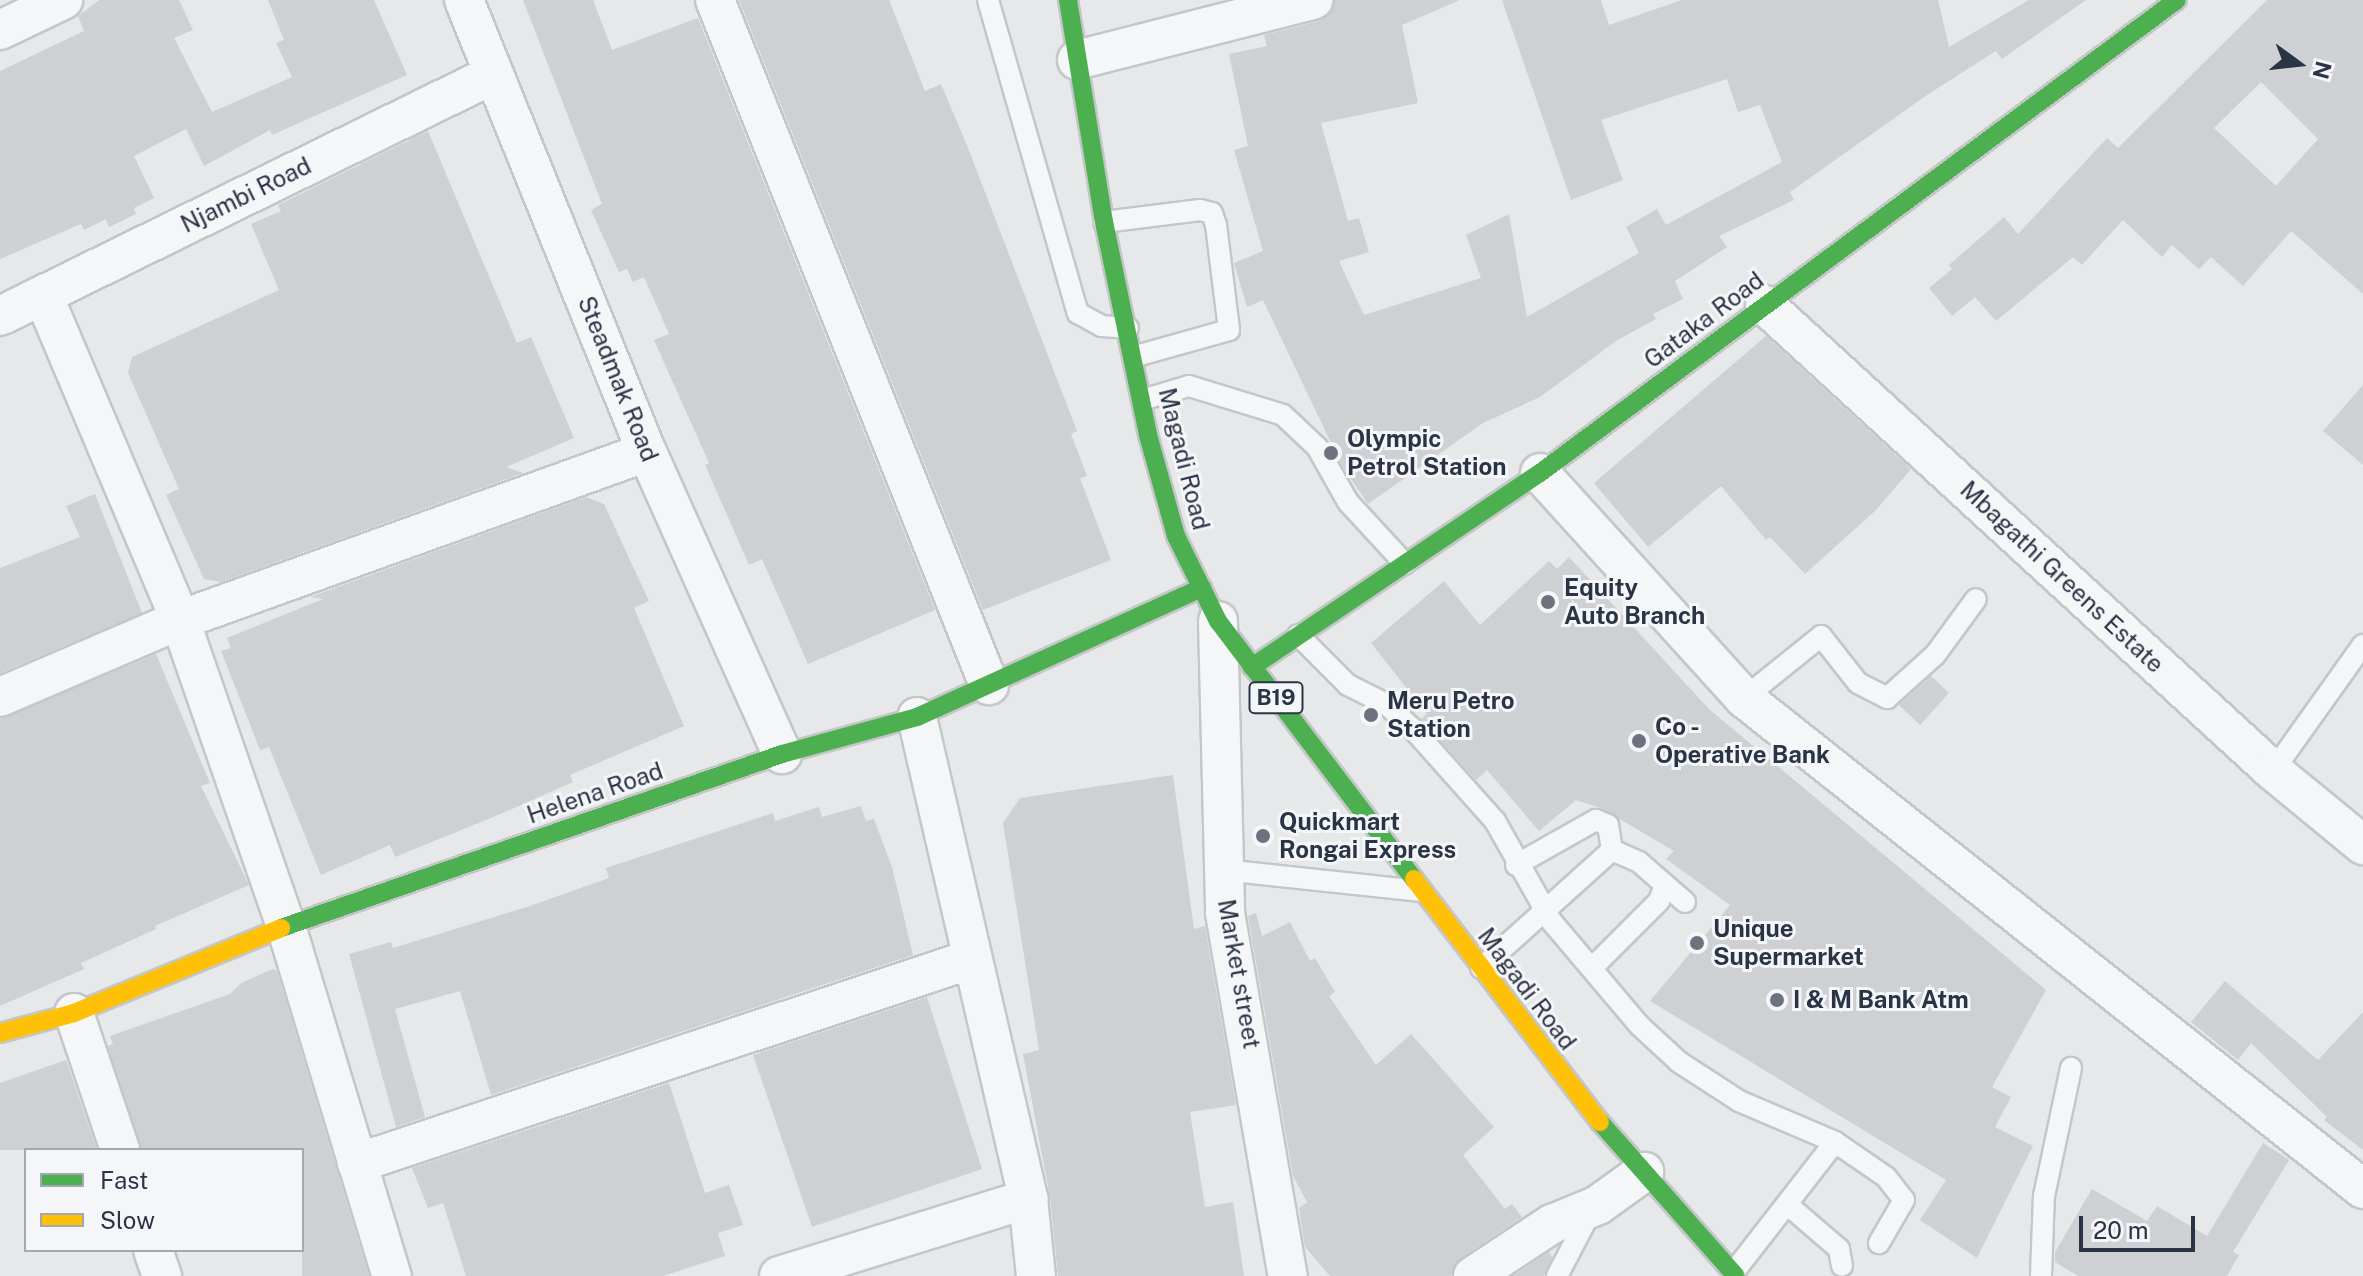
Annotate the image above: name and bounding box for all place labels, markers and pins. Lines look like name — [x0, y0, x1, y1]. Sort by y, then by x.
place label: Olympic Petrol Station — [1347, 425, 1506, 481]
marker: Olympic Petrol Station — [1322, 444, 1340, 462]
place label: Equity Auto Branch — [1564, 574, 1705, 630]
marker: Equity Auto Branch — [1539, 593, 1557, 611]
place label: Meru Petro Station — [1387, 687, 1514, 743]
marker: Meru Petro Station — [1362, 706, 1380, 724]
place label: Co - Operative Bank — [1655, 713, 1830, 769]
marker: Co - Operative Bank — [1630, 732, 1648, 750]
place label: Quickmart Rongai Express — [1279, 808, 1456, 864]
marker: Quickmart Rongai Express — [1254, 827, 1272, 845]
place label: Unique Supermarket — [1713, 915, 1864, 971]
marker: Unique Supermarket — [1688, 934, 1706, 952]
place label: I & M Bank Atm — [1793, 986, 1969, 1014]
marker: I & M Bank Atm — [1768, 991, 1786, 1009]

